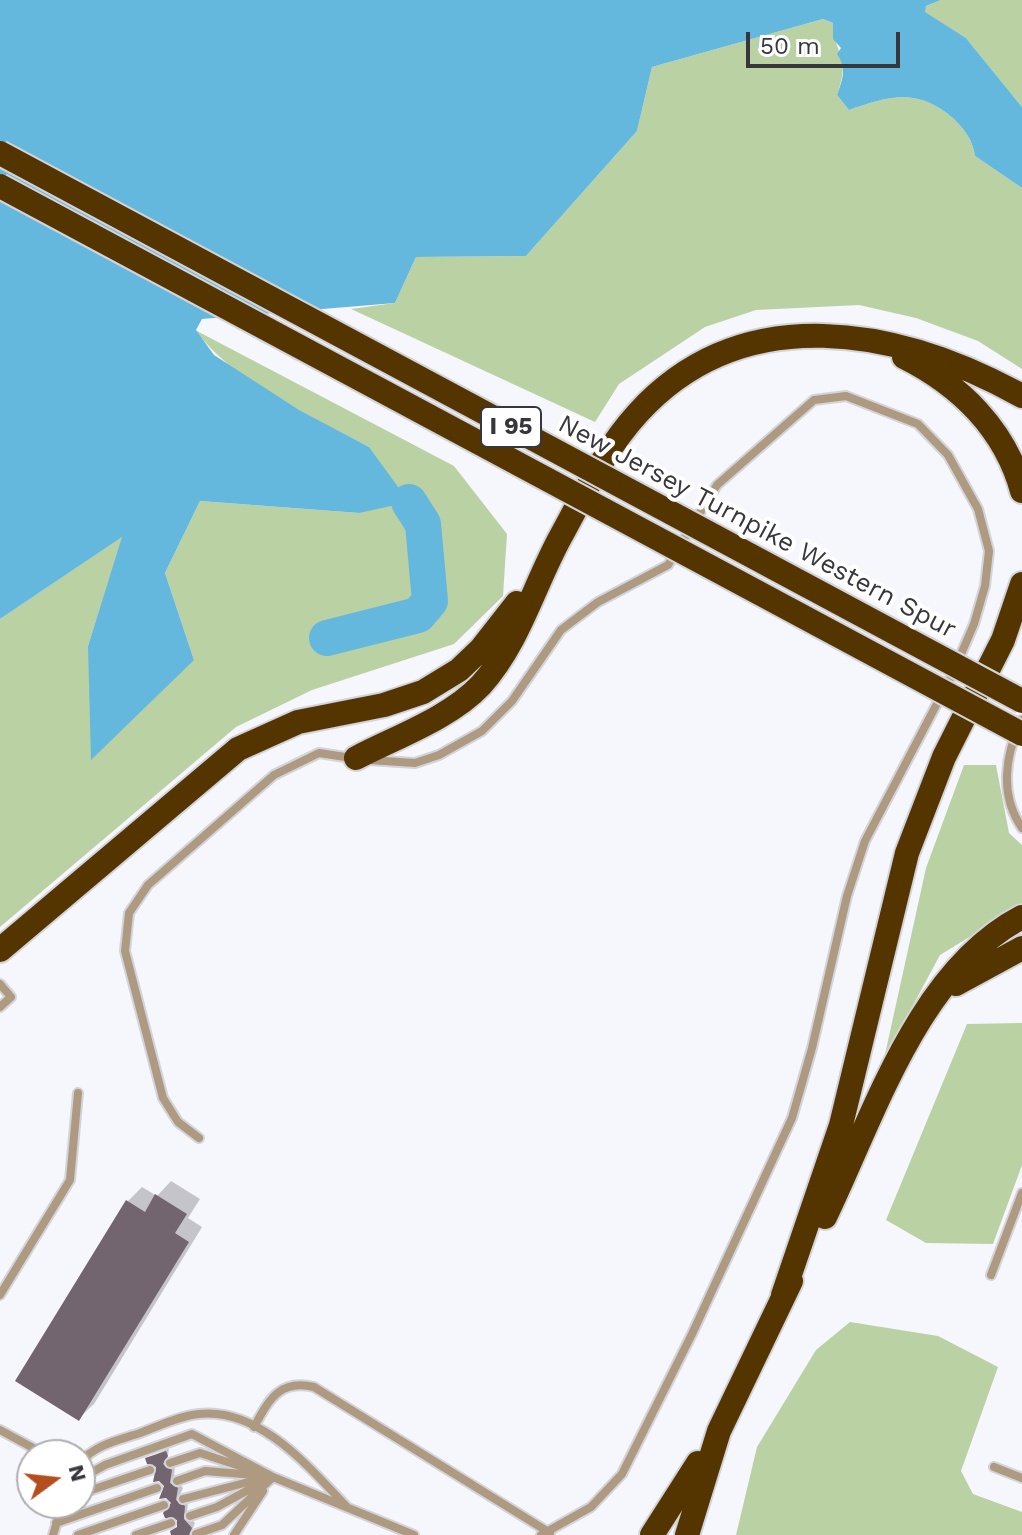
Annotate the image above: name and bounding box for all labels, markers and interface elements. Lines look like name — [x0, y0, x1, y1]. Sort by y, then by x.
scale bar — [750, 16, 904, 66]
text: 50 m — [760, 32, 820, 60]
road number: I 95 — [481, 407, 541, 447]
street label: New Jersey Turnpike Western Spur — [553, 409, 961, 645]
north arrow — [16, 1439, 96, 1519]
text: N — [64, 1462, 92, 1484]

